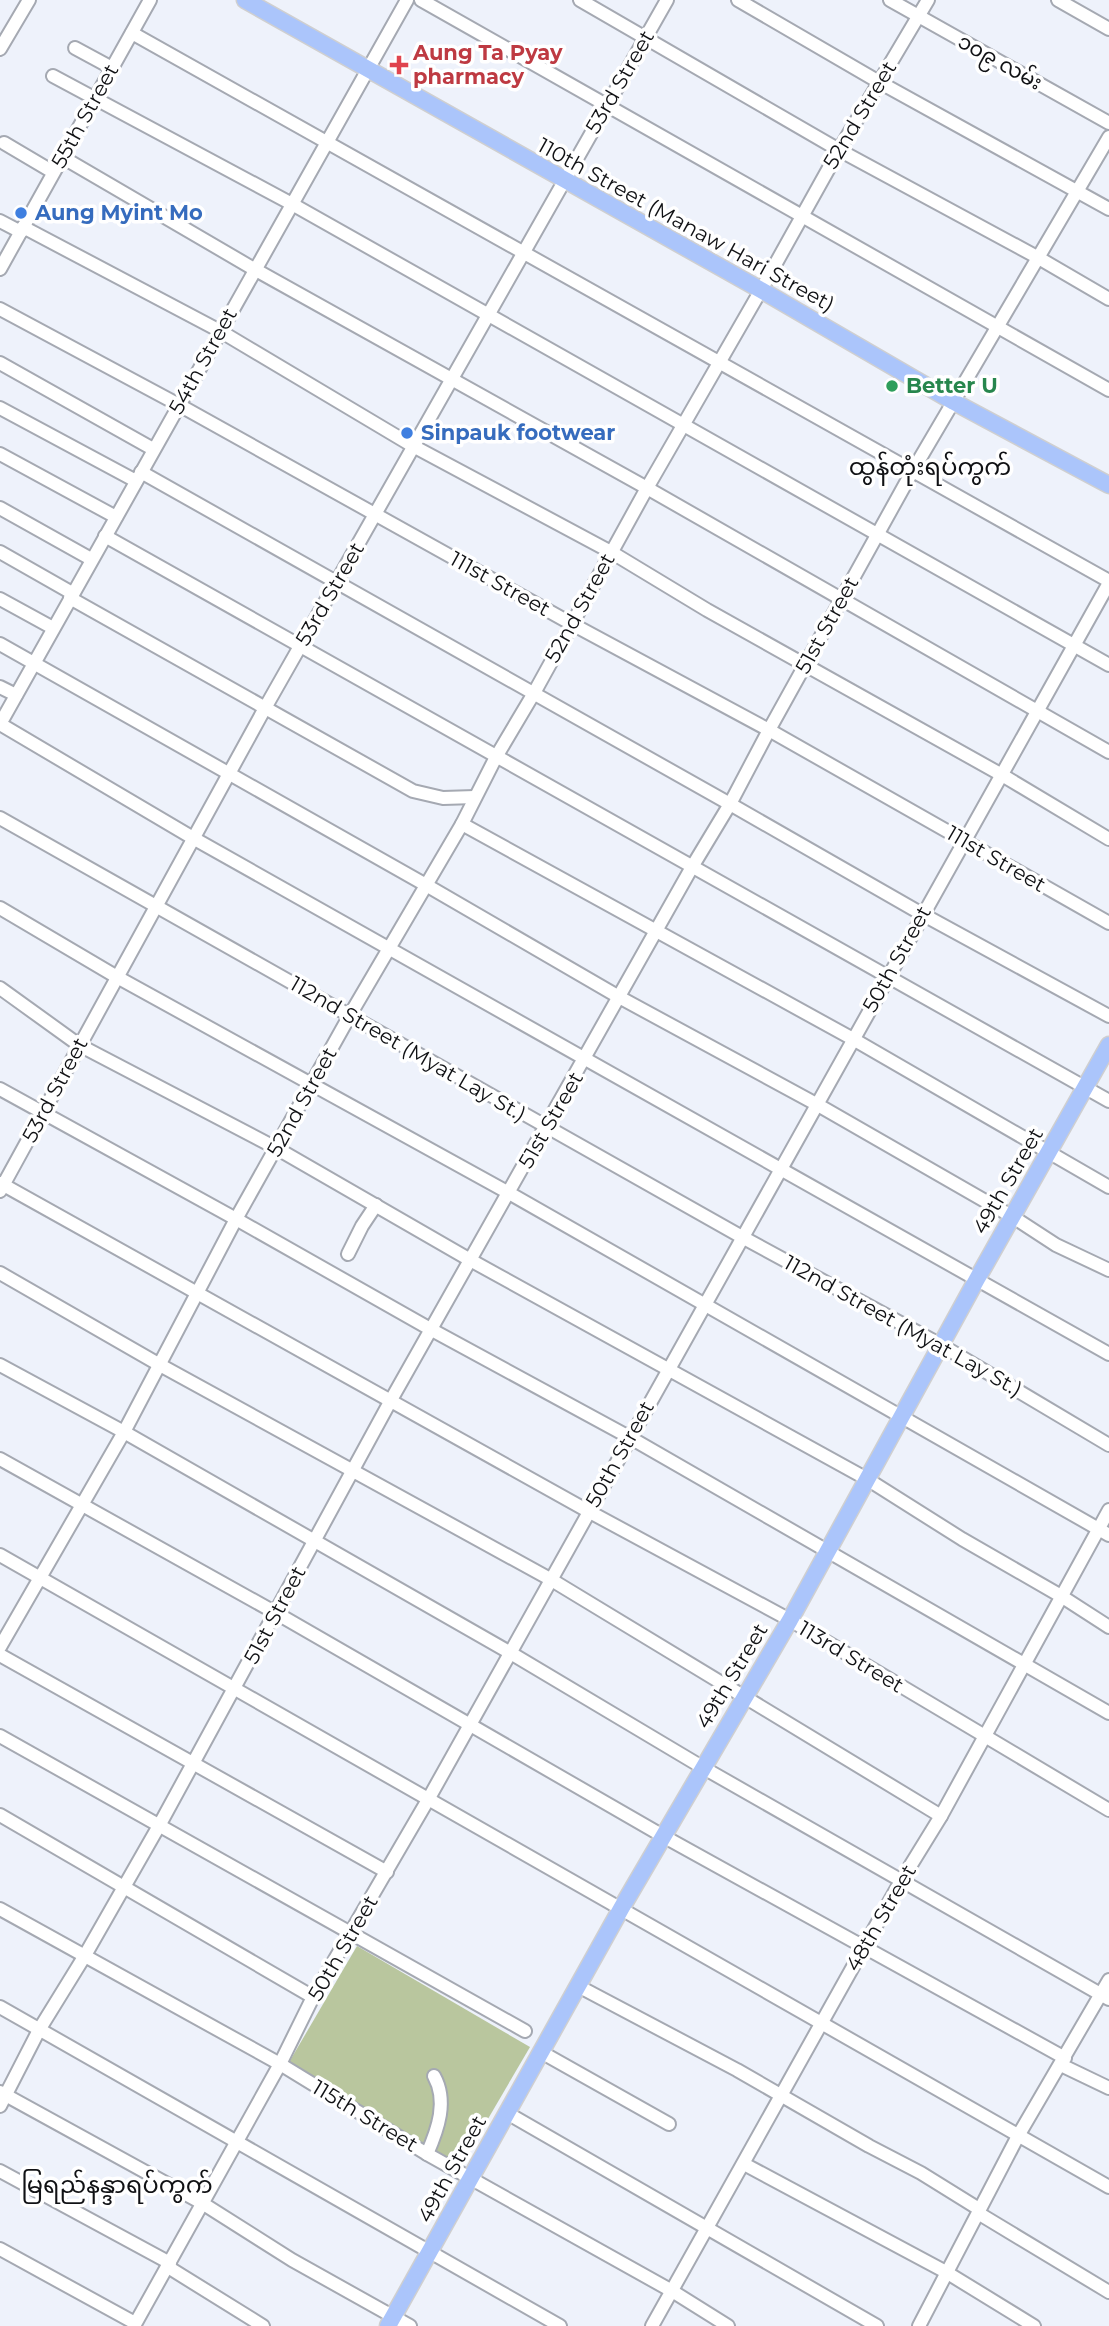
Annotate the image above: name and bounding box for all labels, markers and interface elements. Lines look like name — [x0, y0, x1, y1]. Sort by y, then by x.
street label: 53rd Street — [580, 26, 659, 138]
street label: ၁၀၉ လမ်း — [951, 26, 1048, 99]
place label: Aung Ta Pyay pharmacy — [412, 40, 563, 89]
street label: 52nd Street — [818, 56, 901, 173]
marker: Aung Ta Pyay pharmacy — [391, 57, 407, 73]
street label: 55th Street — [46, 59, 123, 172]
street label: 110th Street (Manaw Hari Street) — [533, 132, 839, 317]
place label: Aung Myint Mo — [34, 200, 203, 225]
marker: Aung Myint Mo — [13, 205, 29, 221]
street label: 54th Street — [163, 303, 242, 418]
place label: Better U — [906, 373, 998, 398]
marker: Better U — [884, 378, 900, 394]
place label: Sinpauk footwear — [421, 420, 615, 445]
marker: Sinpauk footwear — [399, 425, 415, 441]
district label: ထွန်တုံးရပ်ကွက် — [849, 451, 1011, 486]
street label: 53rd Street — [290, 538, 369, 650]
street label: 111st Street — [446, 546, 555, 621]
street label: 52nd Street — [539, 549, 620, 667]
street label: 51st Street — [790, 572, 863, 678]
street label: 111st Street — [942, 820, 1050, 897]
street label: 50th Street — [857, 901, 936, 1016]
street label: 112nd Street (Myat Lay St.) — [286, 971, 531, 1127]
street label: 53rd Street — [17, 1033, 93, 1146]
street label: 52nd Street — [261, 1043, 342, 1161]
street label: 51st Street — [513, 1067, 588, 1172]
street label: 49th Street — [967, 1123, 1048, 1238]
street label: 112nd Street (Myat Lay St.) — [780, 1250, 1027, 1402]
street label: 50th Street — [580, 1396, 659, 1511]
street label: 51st Street — [238, 1562, 311, 1668]
street label: 113rd Street — [794, 1615, 908, 1698]
street label: 49th Street — [690, 1619, 773, 1733]
street label: 48th Street — [840, 1860, 921, 1976]
street label: 50th Street — [302, 1891, 383, 2005]
street label: 115th Street — [308, 2074, 423, 2157]
street label: 49th Street — [412, 2111, 491, 2227]
district label: မြရည်နန္ဒာရပ်ကွက် — [21, 2169, 213, 2205]

